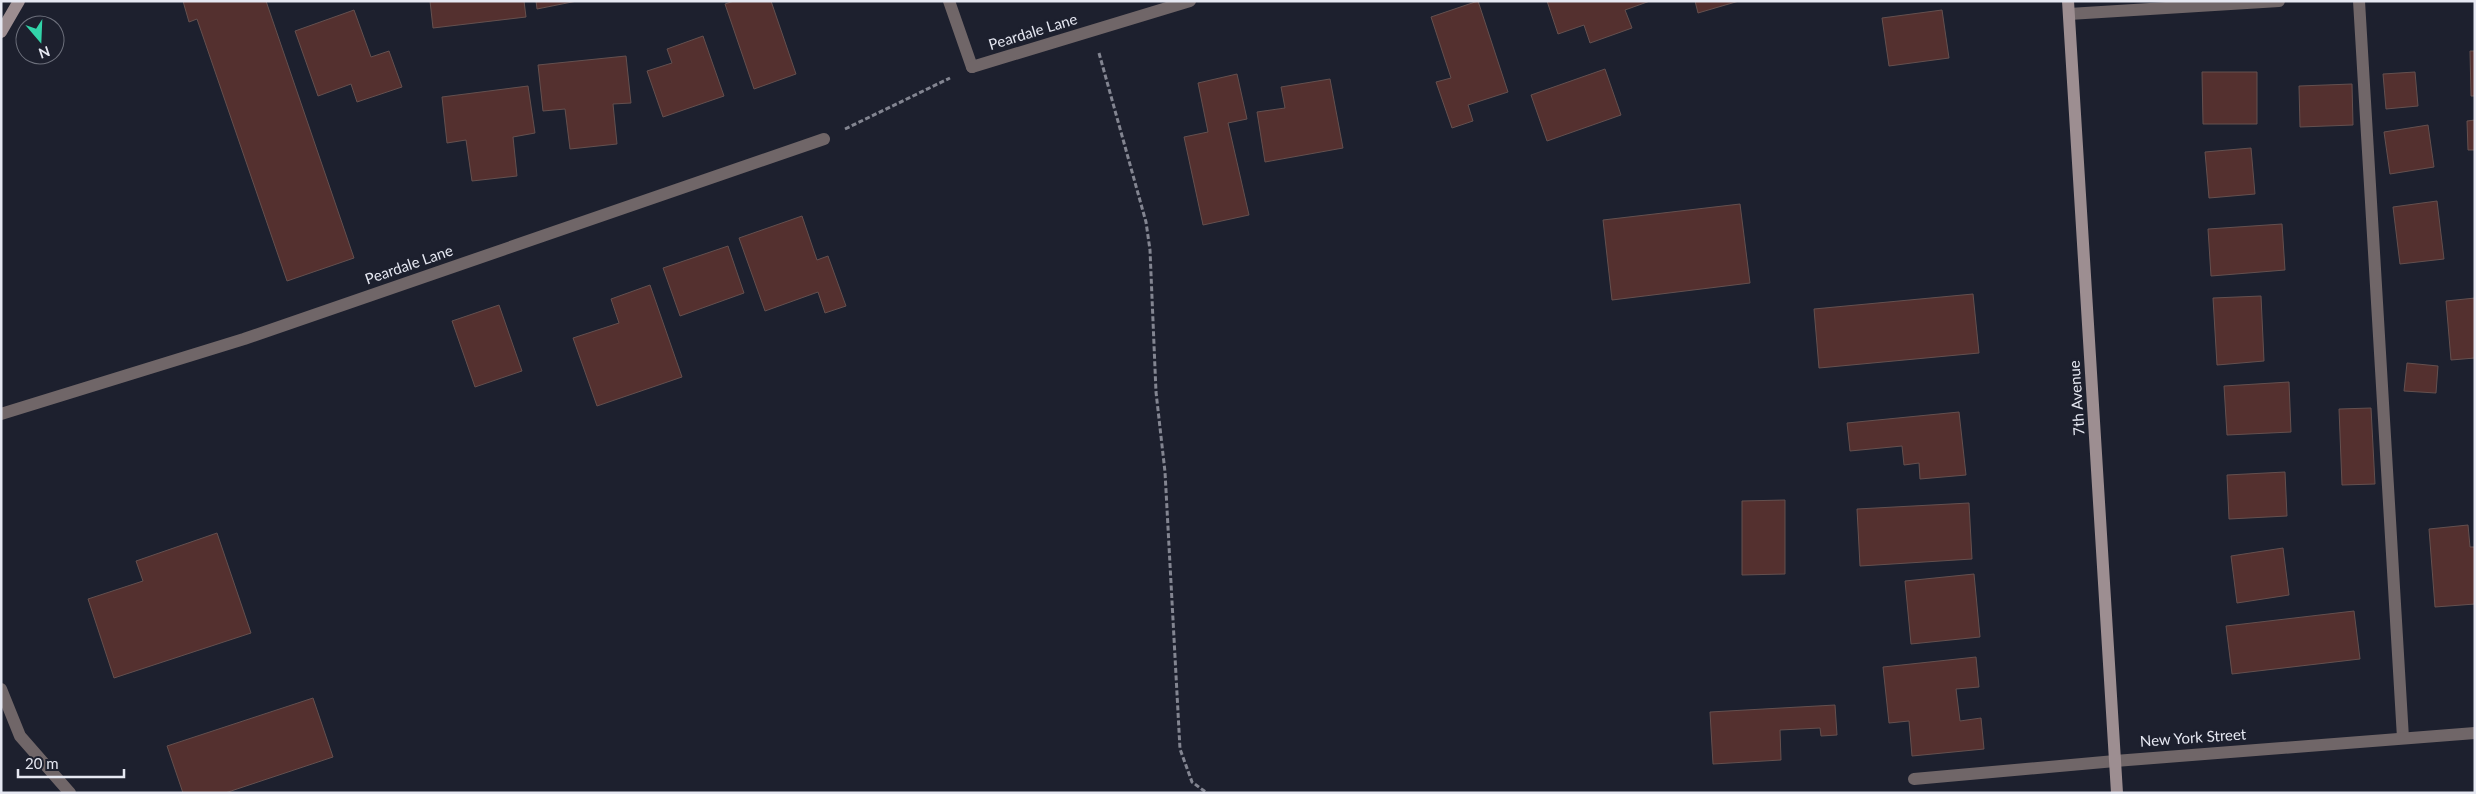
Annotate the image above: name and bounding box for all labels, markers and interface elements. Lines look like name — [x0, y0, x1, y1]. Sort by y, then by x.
street label: Peardale Lane — [986, 9, 1079, 53]
north arrow — [15, 15, 65, 65]
text: N — [37, 43, 52, 63]
street label: Peardale Lane — [362, 241, 455, 288]
street label: 7th Avenue — [2064, 360, 2088, 436]
street label: New York Street — [2139, 724, 2247, 750]
scale bar — [18, 746, 124, 778]
text: 20 m — [25, 754, 59, 772]

